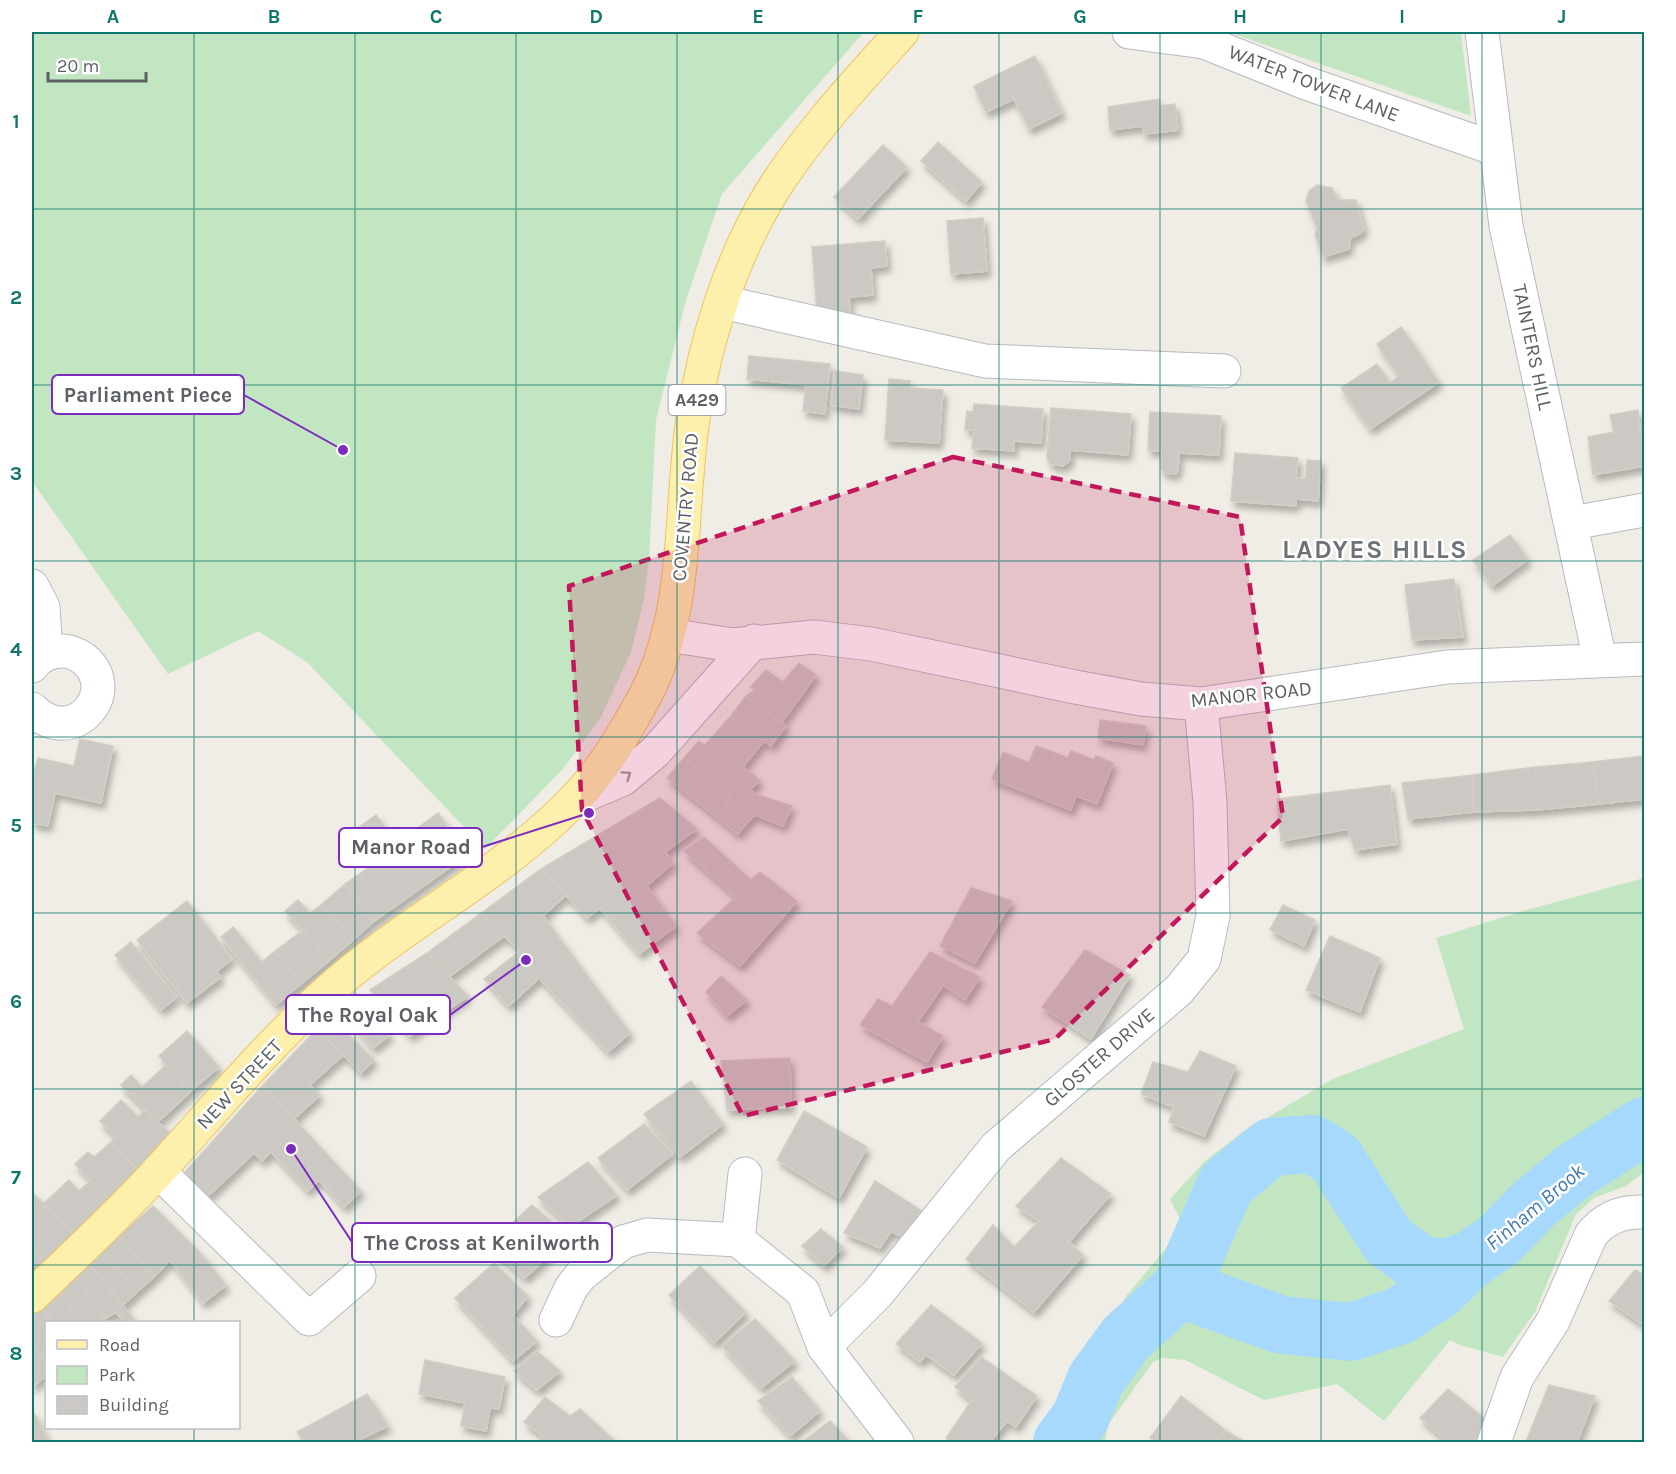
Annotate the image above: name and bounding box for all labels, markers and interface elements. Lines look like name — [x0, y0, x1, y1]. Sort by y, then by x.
text: A — [107, 5, 120, 28]
text: B — [268, 5, 280, 28]
text: C — [430, 5, 442, 28]
text: D — [589, 5, 603, 28]
text: E — [752, 5, 764, 28]
text: F — [913, 5, 924, 28]
text: G — [1073, 5, 1087, 28]
text: H — [1233, 5, 1247, 28]
text: I — [1399, 5, 1405, 28]
text: J — [1558, 5, 1566, 28]
street label: WATER TOWER LANE — [1225, 40, 1402, 127]
scale bar — [48, 45, 146, 83]
text: 20 m — [57, 55, 99, 77]
text: 1 — [12, 110, 20, 133]
street label: TAINTERS HILL — [1508, 282, 1557, 413]
text: 2 — [10, 286, 22, 309]
callout: Parliament Piece — [52, 375, 244, 414]
text: Parliament Piece — [64, 383, 232, 407]
road number: A429 — [668, 385, 726, 415]
street label: COVENTRY ROAD — [668, 432, 703, 582]
text: 3 — [10, 462, 22, 485]
district label: LADYES HILLS — [1282, 534, 1468, 565]
text: 4 — [10, 638, 22, 661]
street label: MANOR ROAD — [1189, 677, 1313, 712]
one-way arrow — [620, 771, 631, 782]
text: 5 — [10, 814, 22, 837]
callout: Manor Road — [339, 828, 482, 867]
text: Manor Road — [351, 835, 471, 859]
text: 6 — [10, 990, 22, 1013]
callout: The Royal Oak — [286, 995, 450, 1034]
text: The Royal Oak — [298, 1003, 438, 1027]
street label: GLOSTER DRIVE — [1039, 1003, 1159, 1112]
street label: NEW STREET — [192, 1035, 287, 1134]
water label: Finham Brook — [1481, 1159, 1589, 1255]
text: 7 — [11, 1166, 21, 1189]
callout: The Cross at Kenilworth — [352, 1223, 612, 1262]
text: The Cross at Kenilworth — [364, 1231, 600, 1255]
legend — [45, 1321, 240, 1429]
text: Road — [99, 1334, 140, 1356]
text: 8 — [10, 1342, 22, 1365]
text: Park — [99, 1364, 136, 1386]
text: Building — [99, 1394, 169, 1416]

